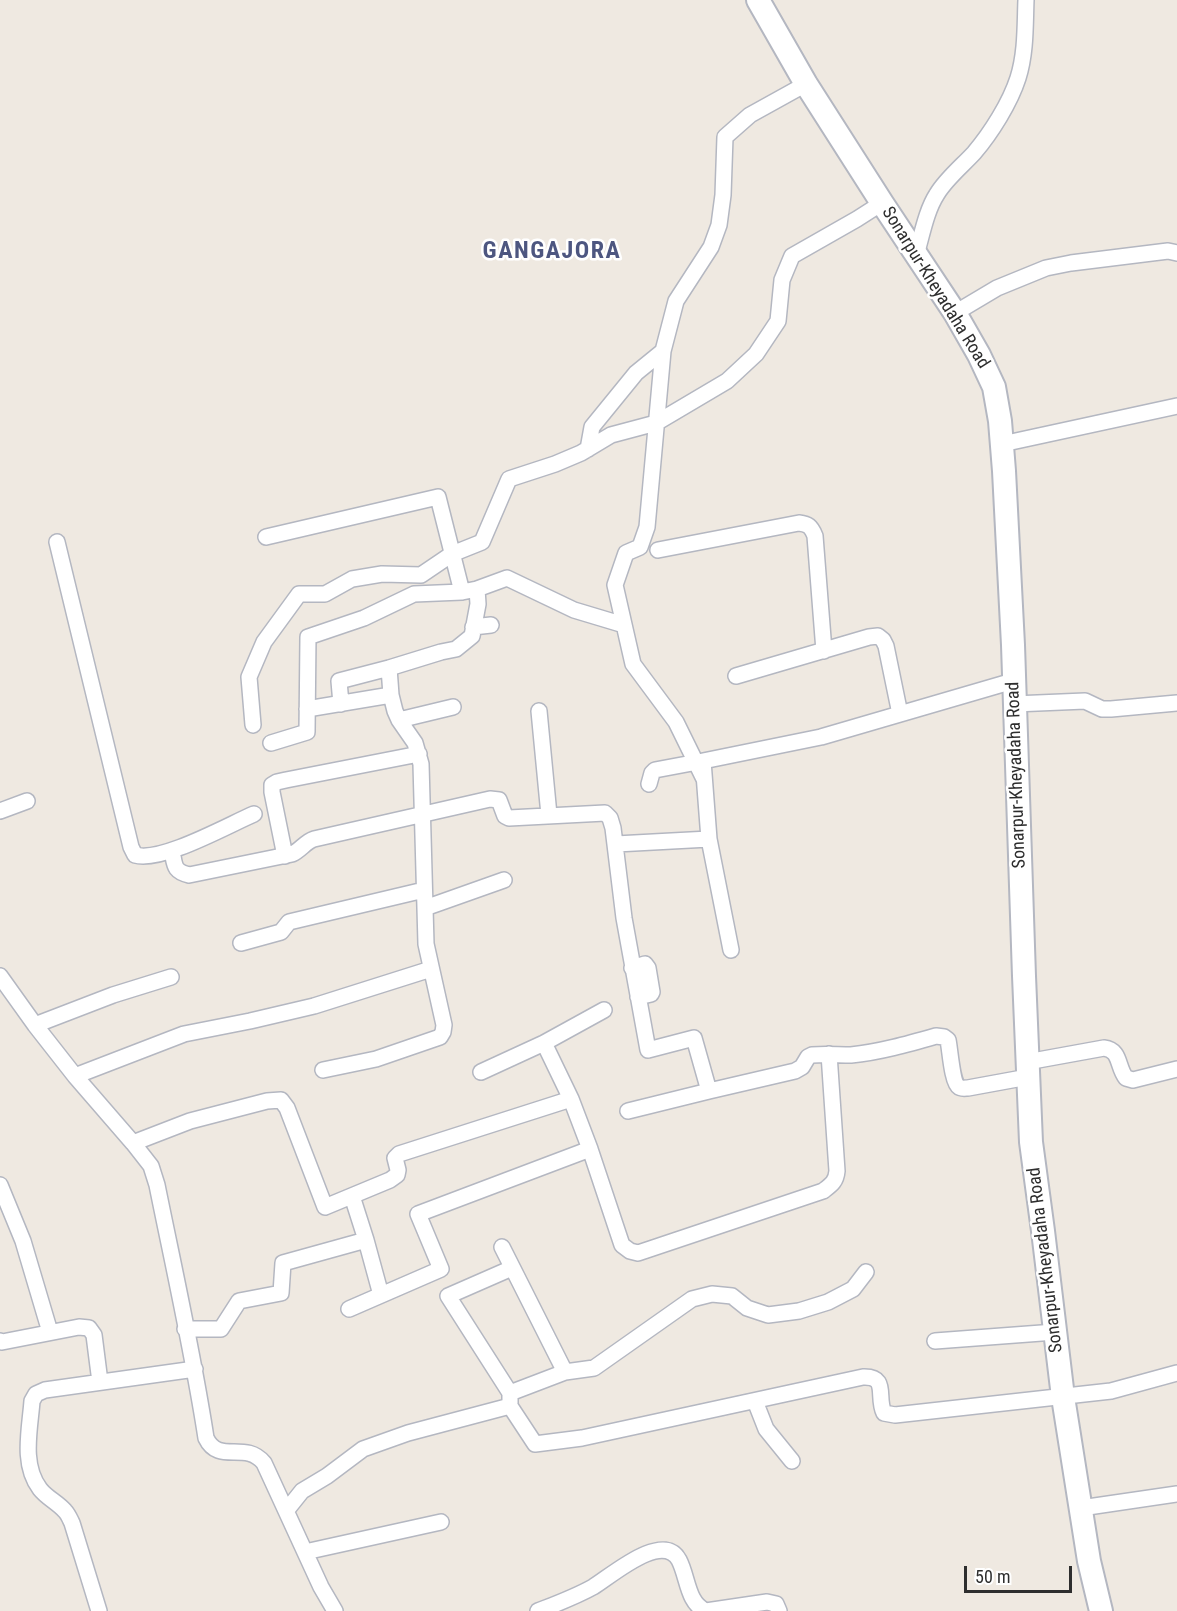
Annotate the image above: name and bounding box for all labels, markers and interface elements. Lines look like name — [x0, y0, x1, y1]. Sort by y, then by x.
street label: Sonarpur-Kheyadaha Road — [876, 203, 994, 373]
district label: GANGAJORA — [483, 238, 621, 266]
street label: Sonarpur-Kheyadaha Road — [1003, 681, 1031, 869]
street label: Sonarpur-Kheyadaha Road — [1024, 1166, 1068, 1354]
scale bar — [967, 1554, 1075, 1592]
text: 50 m — [975, 1566, 1010, 1587]

